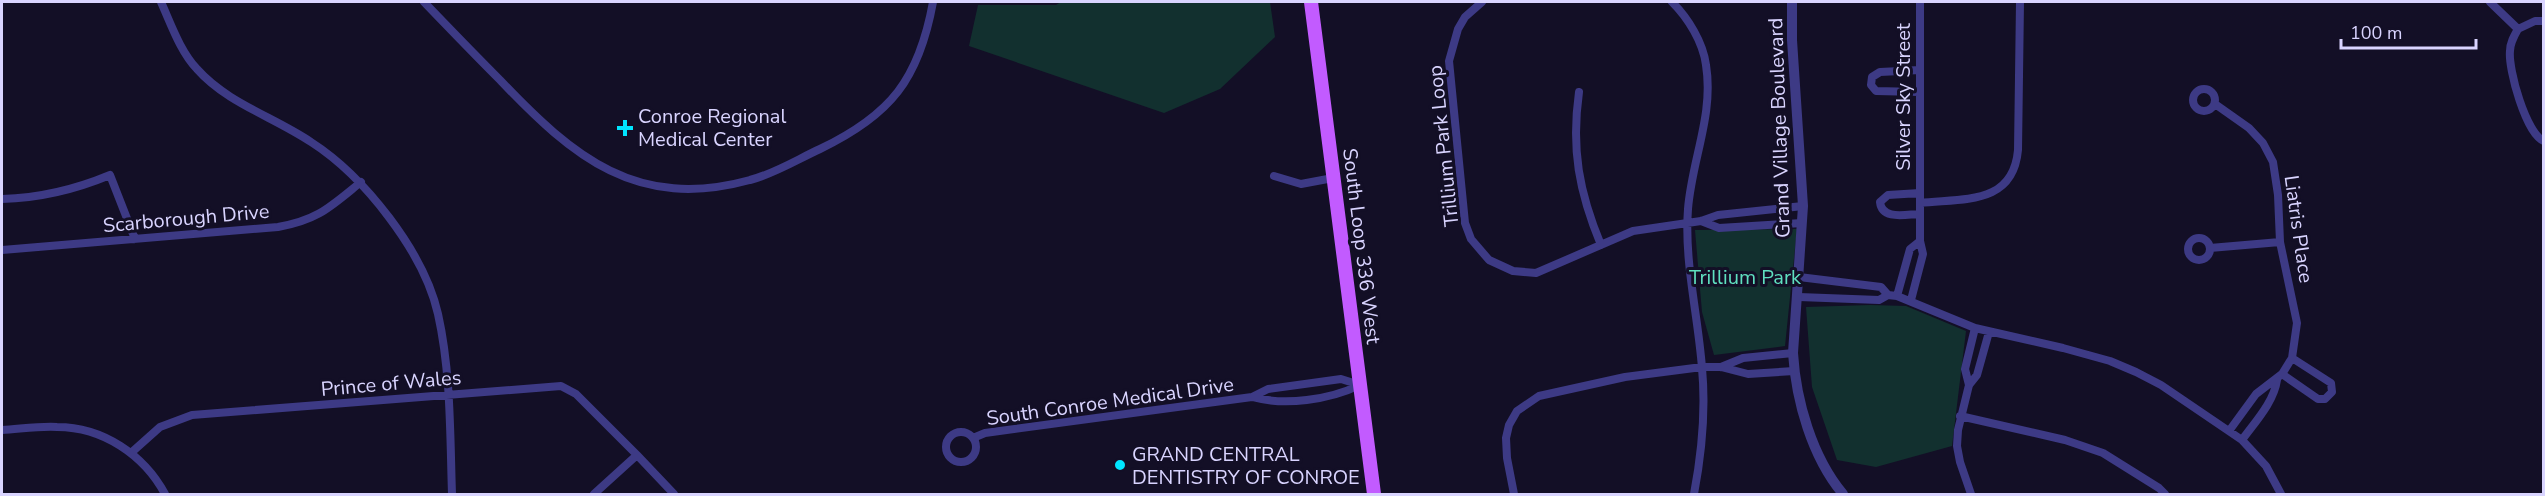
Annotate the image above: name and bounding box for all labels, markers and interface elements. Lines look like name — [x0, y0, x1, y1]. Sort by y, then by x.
scale bar — [2341, 12, 2476, 50]
street label: Grand Village Boulevard — [1762, 17, 1797, 239]
text: 100 m — [2350, 21, 2402, 45]
street label: Silver Sky Street — [1890, 22, 1917, 171]
street label: Trillium Park Loop — [1422, 64, 1465, 228]
place label: Conroe Regional Medical Center — [638, 103, 786, 153]
marker: Conroe Regional Medical Center — [616, 119, 634, 137]
street label: South Loop 336 West — [1336, 147, 1387, 347]
street label: Liatris Place — [2278, 173, 2319, 285]
street label: Scarborough Drive — [102, 198, 270, 239]
park label: Trillium Park — [1689, 264, 1802, 291]
street label: Prince of Wales — [320, 364, 462, 403]
street label: South Conroe Medical Drive — [985, 371, 1236, 432]
place label: GRAND CENTRAL DENTISTRY OF CONROE — [1132, 441, 1360, 491]
marker: GRAND CENTRAL DENTISTRY OF CONROE — [1113, 458, 1127, 472]

